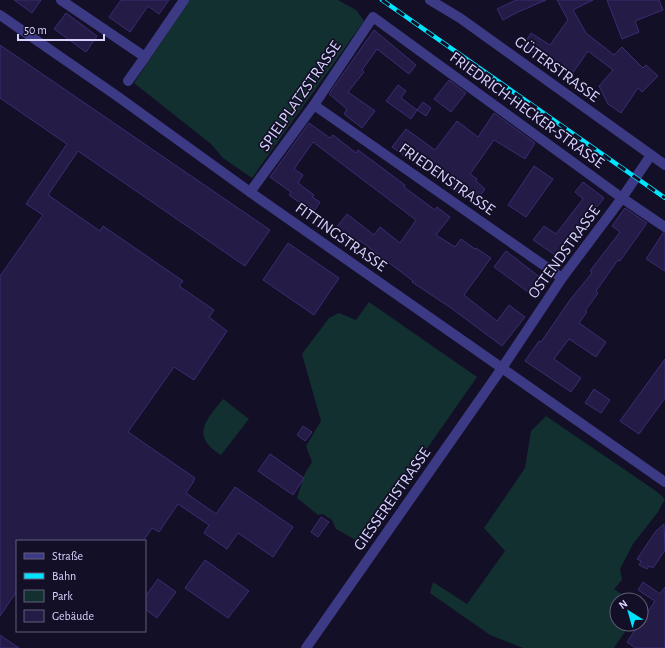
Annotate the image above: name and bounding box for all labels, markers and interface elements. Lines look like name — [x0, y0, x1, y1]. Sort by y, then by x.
scale bar — [18, 16, 104, 42]
text: 50 m — [24, 24, 47, 36]
street label: GÜTERSTRASSE — [512, 31, 604, 105]
street label: SPIELPLATZSTRASSE — [256, 38, 344, 154]
street label: FRIEDRICH-HECKER-STRASSE — [447, 49, 607, 171]
street label: FRIEDENSTRASSE — [396, 140, 498, 218]
street label: FITTINGSTRASSE — [292, 200, 390, 274]
street label: OSTENDSTRASSE — [525, 202, 603, 301]
street label: GIESSEREISTRASSE — [351, 444, 434, 553]
legend — [16, 540, 146, 632]
text: Straße — [52, 550, 83, 562]
text: Bahn — [52, 570, 76, 582]
text: Park — [52, 590, 73, 602]
north arrow — [609, 592, 649, 632]
text: N — [617, 598, 630, 611]
text: Gebäude — [52, 610, 94, 622]

